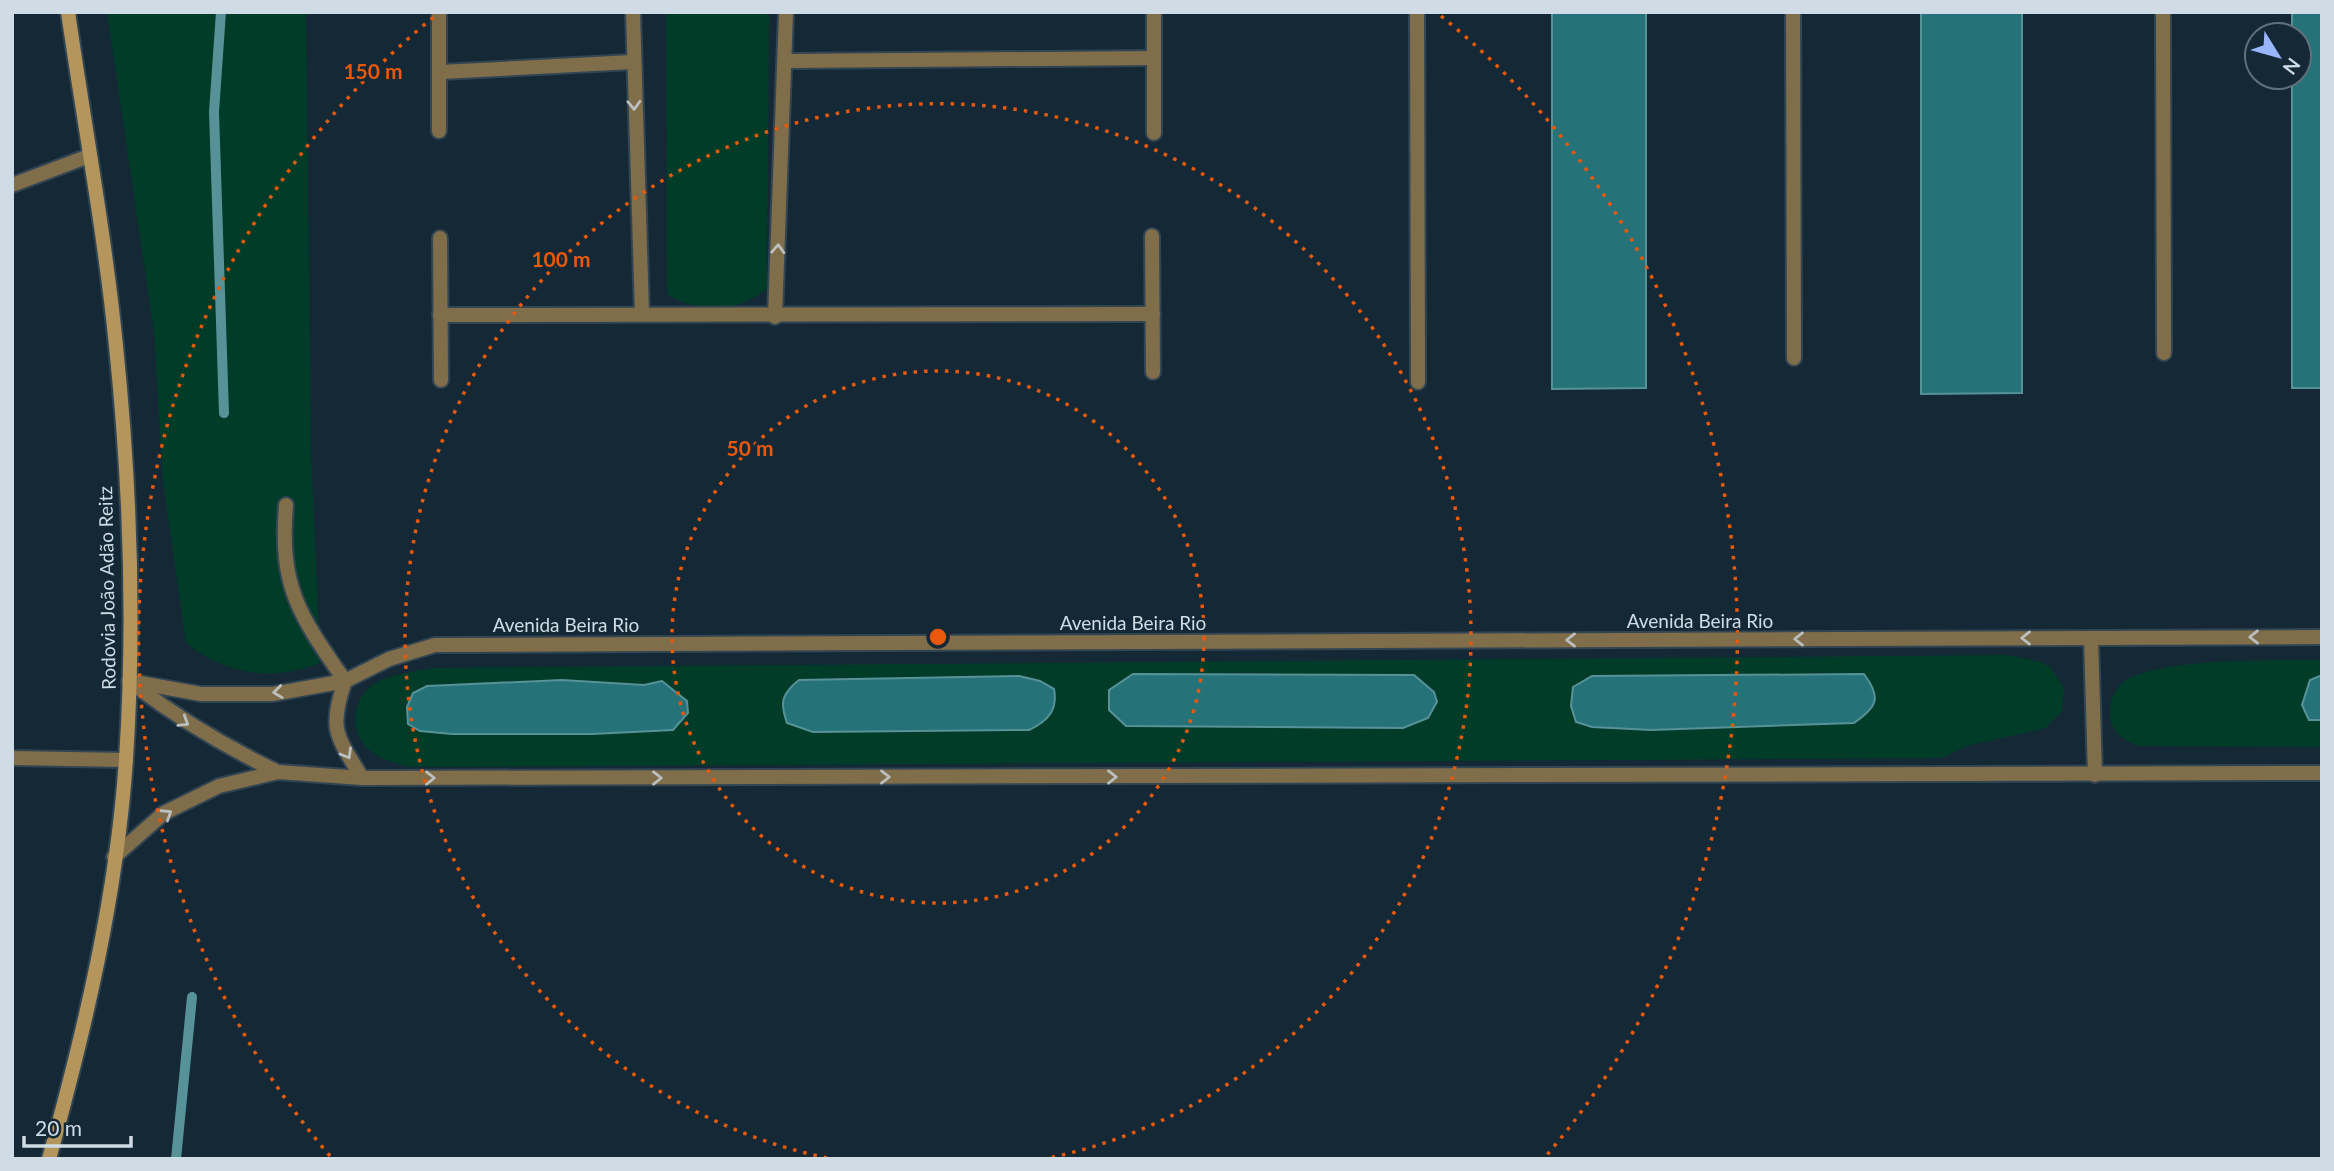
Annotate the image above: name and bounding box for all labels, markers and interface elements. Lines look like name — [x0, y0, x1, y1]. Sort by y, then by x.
north arrow — [2243, 21, 2313, 91]
text: N — [2278, 54, 2306, 79]
text: 150 m — [343, 58, 403, 83]
one-way arrow — [626, 100, 642, 111]
one-way arrow — [771, 243, 786, 254]
text: 100 m — [531, 246, 591, 271]
text: 50 m — [726, 435, 774, 460]
street label: Rodovia João Adão Reitz — [93, 486, 120, 690]
street label: Avenida Beira Rio — [1627, 609, 1773, 632]
street label: Avenida Beira Rio — [1060, 611, 1206, 634]
street label: Avenida Beira Rio — [493, 613, 639, 636]
centre of rings — [926, 625, 950, 649]
one-way arrow — [2248, 629, 2258, 645]
one-way arrow — [2020, 630, 2031, 646]
one-way arrow — [1793, 631, 1803, 647]
one-way arrow — [1565, 632, 1576, 648]
one-way arrow — [272, 685, 284, 700]
one-way arrow — [177, 713, 190, 726]
one-way arrow — [339, 746, 352, 759]
one-way arrow — [880, 769, 891, 785]
one-way arrow — [1108, 769, 1118, 785]
one-way arrow — [425, 770, 436, 786]
one-way arrow — [653, 770, 663, 786]
one-way arrow — [159, 809, 172, 822]
scale bar — [24, 1104, 131, 1148]
text: 20 m — [35, 1115, 82, 1140]

